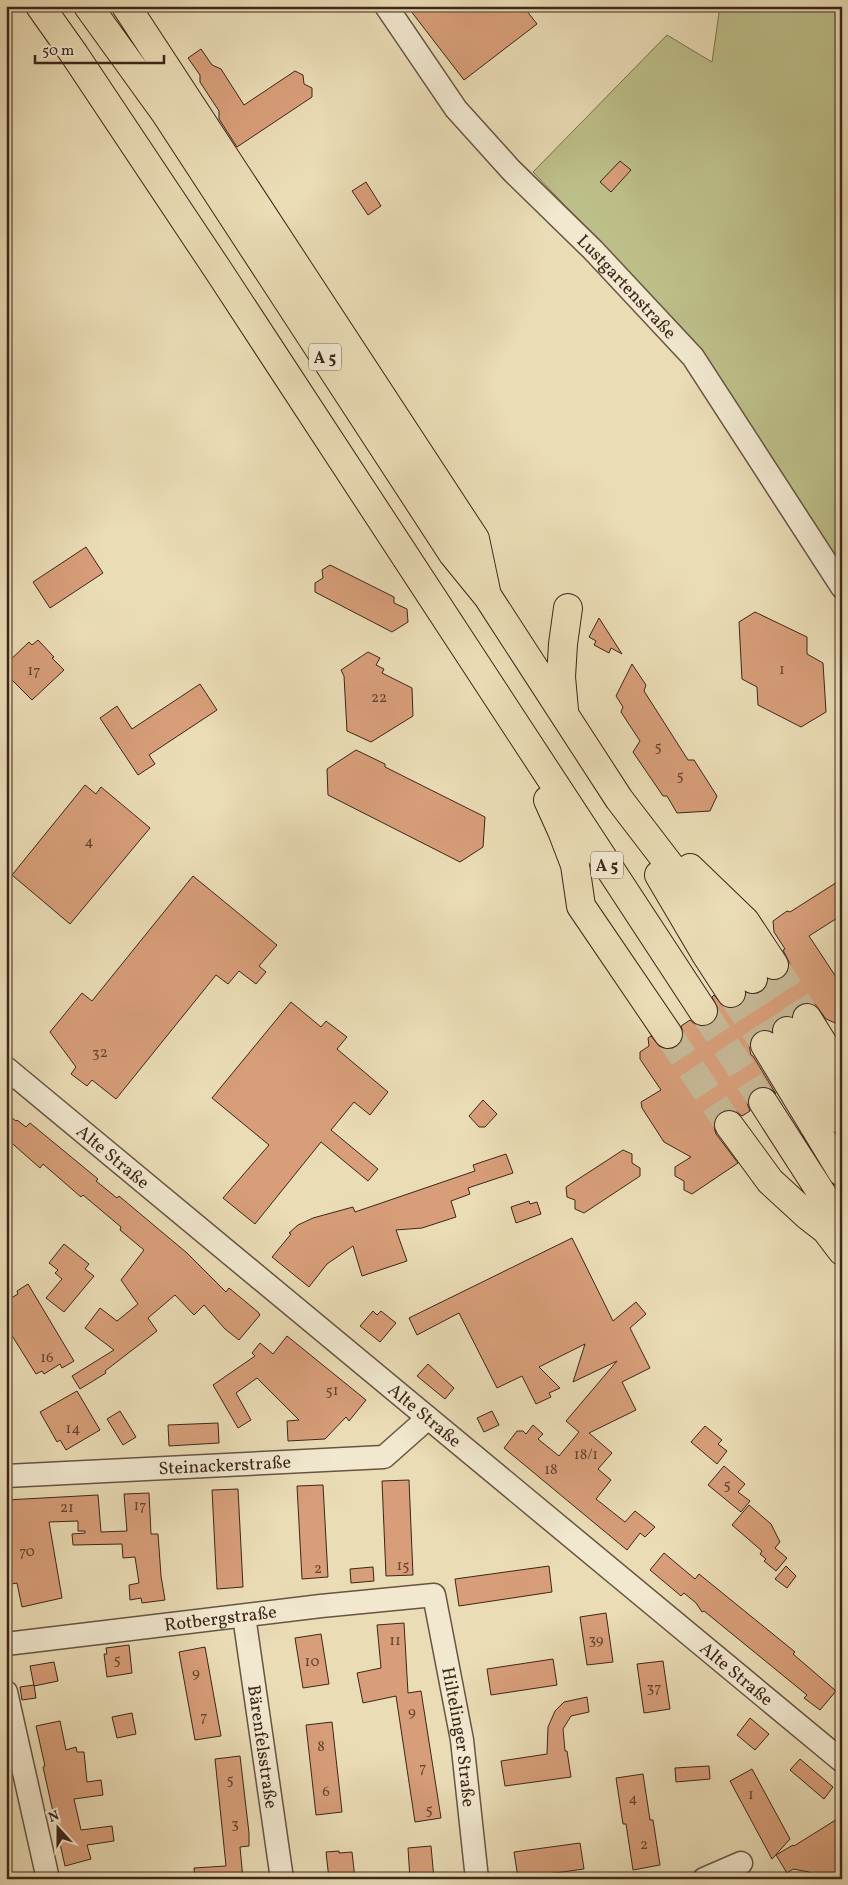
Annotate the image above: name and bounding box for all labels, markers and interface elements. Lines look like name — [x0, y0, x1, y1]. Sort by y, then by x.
scale bar — [35, 32, 164, 64]
text: 50 m — [42, 41, 74, 62]
street label: Lustgartenstraße — [570, 230, 681, 345]
road number: A 5 — [309, 344, 341, 371]
house number: 1 — [779, 660, 785, 681]
house number: 17 — [27, 661, 41, 682]
house number: 22 — [371, 688, 387, 709]
house number: 5 — [654, 737, 662, 758]
house number: 5 — [676, 766, 684, 787]
house number: 4 — [85, 832, 94, 853]
road number: A 5 — [591, 852, 623, 878]
house number: 32 — [92, 1043, 108, 1064]
street label: Alte Straße — [70, 1120, 154, 1196]
house number: 16 — [40, 1348, 54, 1369]
street label: Alte Straße — [382, 1378, 466, 1454]
house number: 51 — [325, 1381, 339, 1402]
house number: 14 — [66, 1419, 80, 1440]
house number: 18/1 — [574, 1445, 598, 1466]
street label: Steinackerstraße — [158, 1451, 292, 1482]
house number: 18 — [544, 1460, 558, 1481]
house number: 5 — [723, 1475, 731, 1496]
house number: 17 — [133, 1496, 147, 1517]
house number: 21 — [60, 1498, 74, 1519]
house number: 70 — [19, 1542, 35, 1563]
house number: 15 — [396, 1556, 410, 1577]
house number: 2 — [314, 1559, 322, 1580]
street label: Rotbergstraße — [163, 1600, 278, 1639]
house number: 39 — [588, 1630, 604, 1651]
house number: 11 — [389, 1631, 401, 1652]
street label: Alte Straße — [694, 1637, 778, 1713]
house number: 5 — [113, 1650, 121, 1671]
house number: 10 — [305, 1652, 319, 1673]
house number: 9 — [192, 1663, 200, 1684]
street label: Hiltelinger Straße — [434, 1665, 480, 1808]
house number: 37 — [647, 1678, 661, 1699]
street label: Bärenfelsstraße — [240, 1683, 283, 1810]
house number: 9 — [408, 1702, 416, 1723]
house number: 7 — [200, 1707, 208, 1728]
house number: 8 — [317, 1737, 325, 1758]
house number: 7 — [419, 1758, 427, 1779]
house number: 5 — [226, 1770, 234, 1791]
house number: 6 — [322, 1782, 330, 1803]
house number: 1 — [748, 1785, 754, 1806]
house number: 4 — [629, 1789, 638, 1810]
house number: 5 — [425, 1800, 433, 1821]
north arrow — [32, 1802, 82, 1852]
text: N — [46, 1807, 62, 1828]
house number: 3 — [231, 1814, 239, 1835]
house number: 2 — [640, 1835, 648, 1856]

